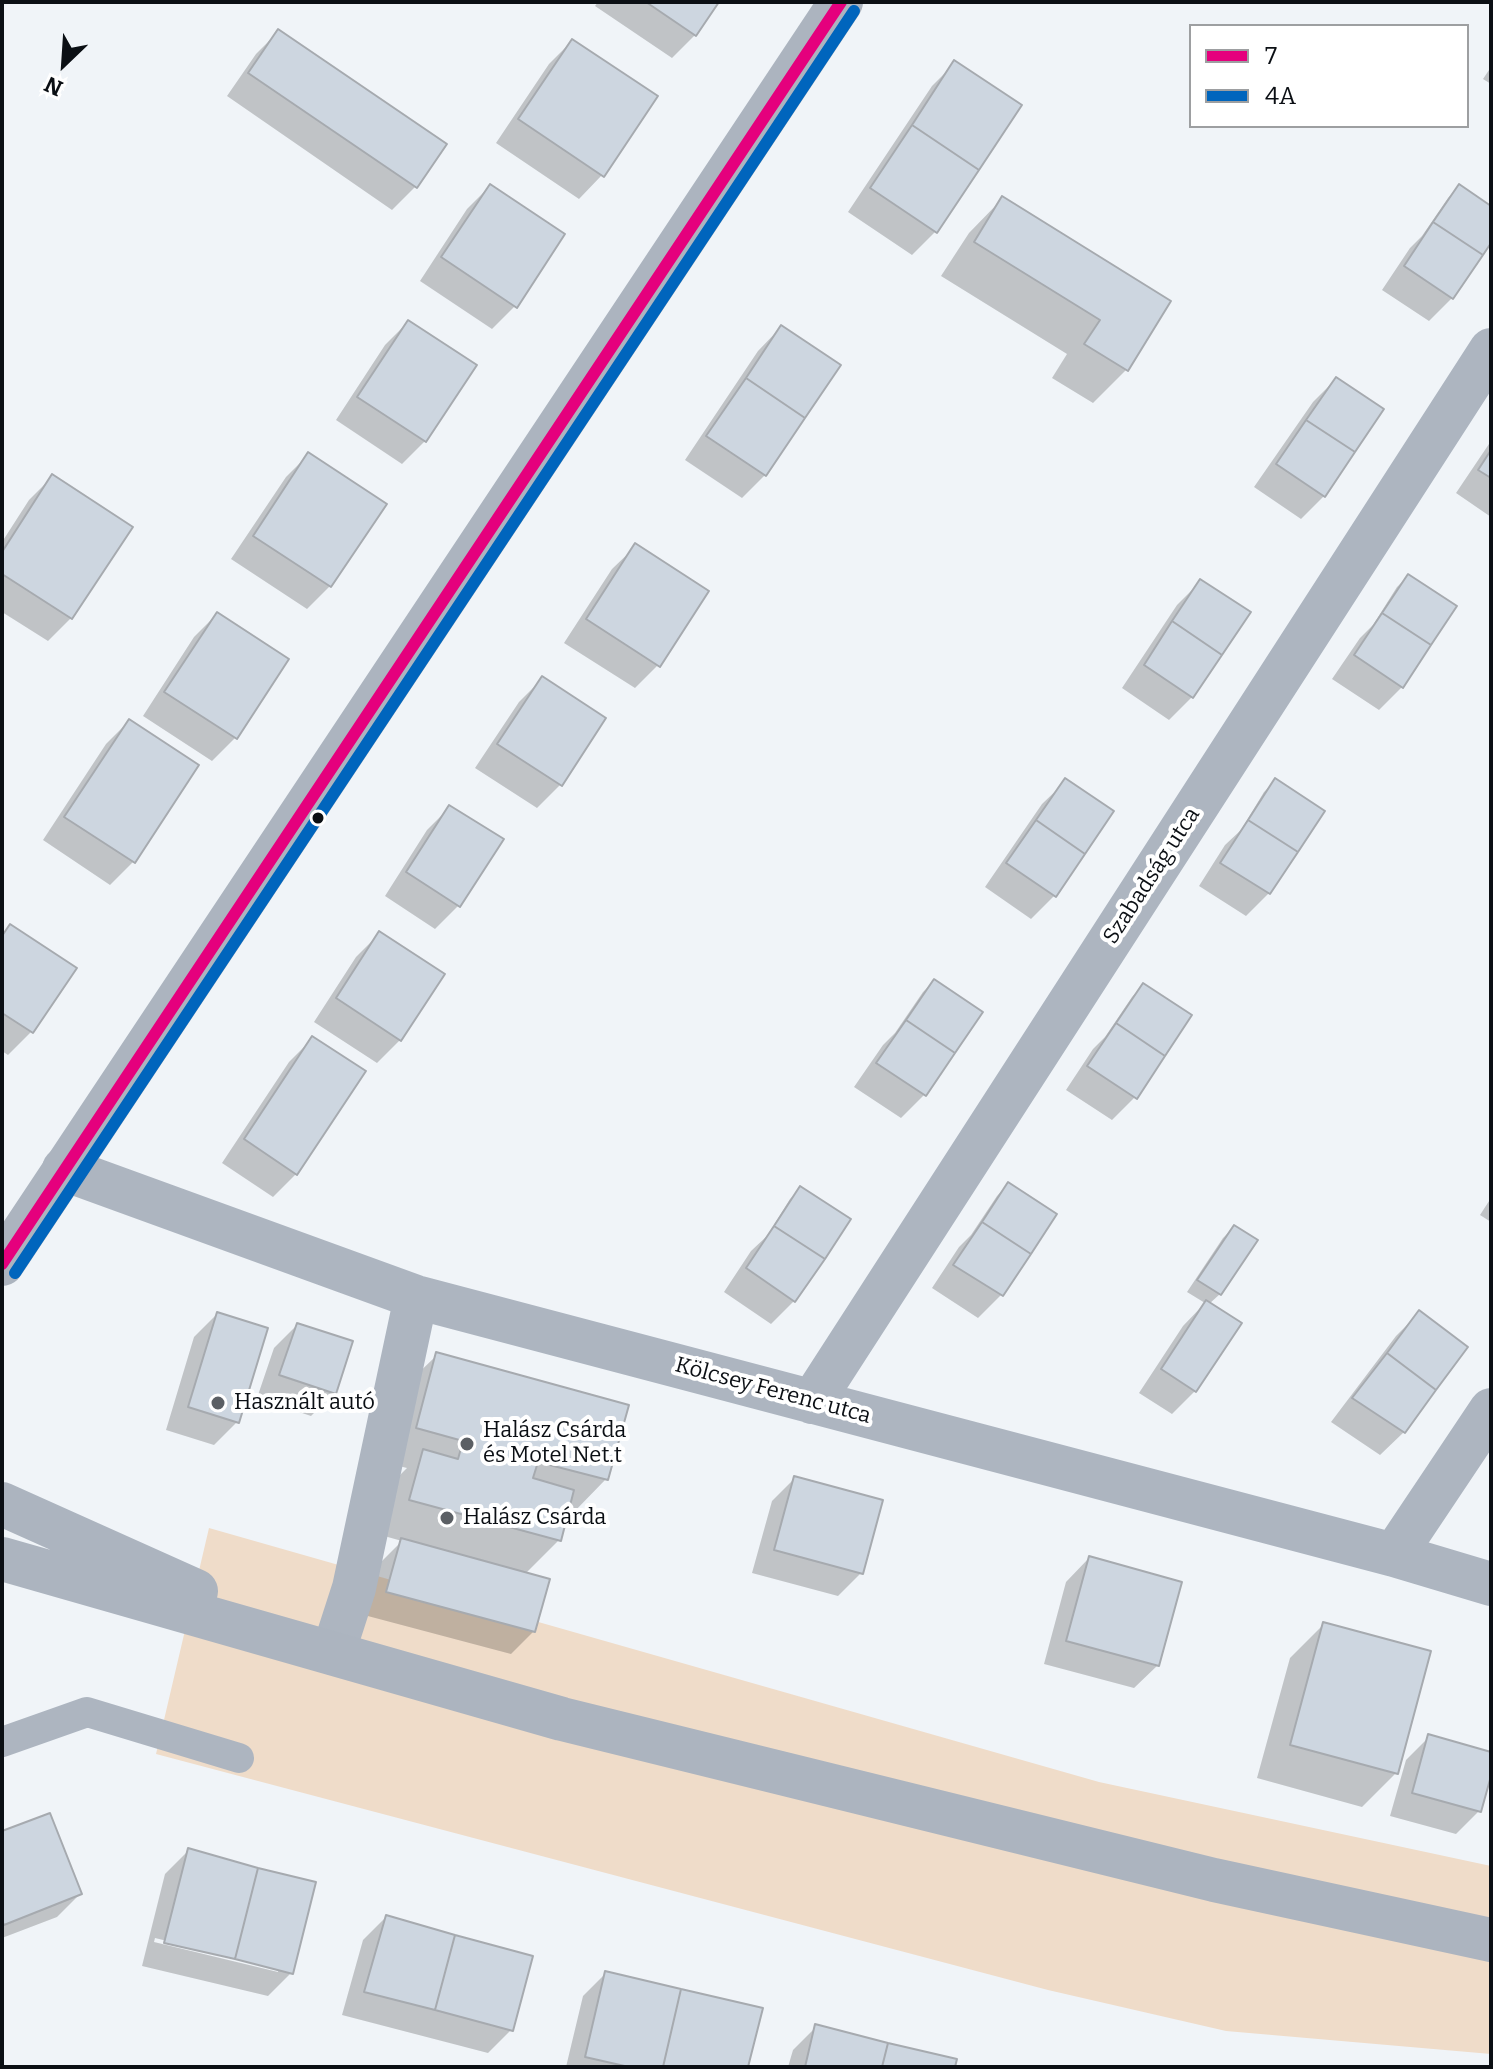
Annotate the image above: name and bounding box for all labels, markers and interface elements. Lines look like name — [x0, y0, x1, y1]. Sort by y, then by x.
north arrow — [24, 24, 104, 104]
legend — [1189, 24, 1469, 128]
text: 7 — [1265, 42, 1277, 70]
text: N — [40, 70, 67, 102]
text: 4A — [1265, 82, 1296, 110]
street label: Szabadság utca — [1098, 803, 1206, 949]
unlabelled marker — [310, 810, 326, 826]
street label: Kölcsey Ferenc utca — [672, 1352, 874, 1430]
place label: Használt autó — [234, 1390, 375, 1416]
marker: Használt autó — [209, 1394, 227, 1412]
place label: Halász Csárda és Motel Net.t — [483, 1418, 626, 1470]
marker: Halász Csárda és Motel Net.t — [458, 1435, 476, 1453]
place label: Halász Csárda — [463, 1505, 606, 1531]
marker: Halász Csárda — [438, 1509, 456, 1527]

